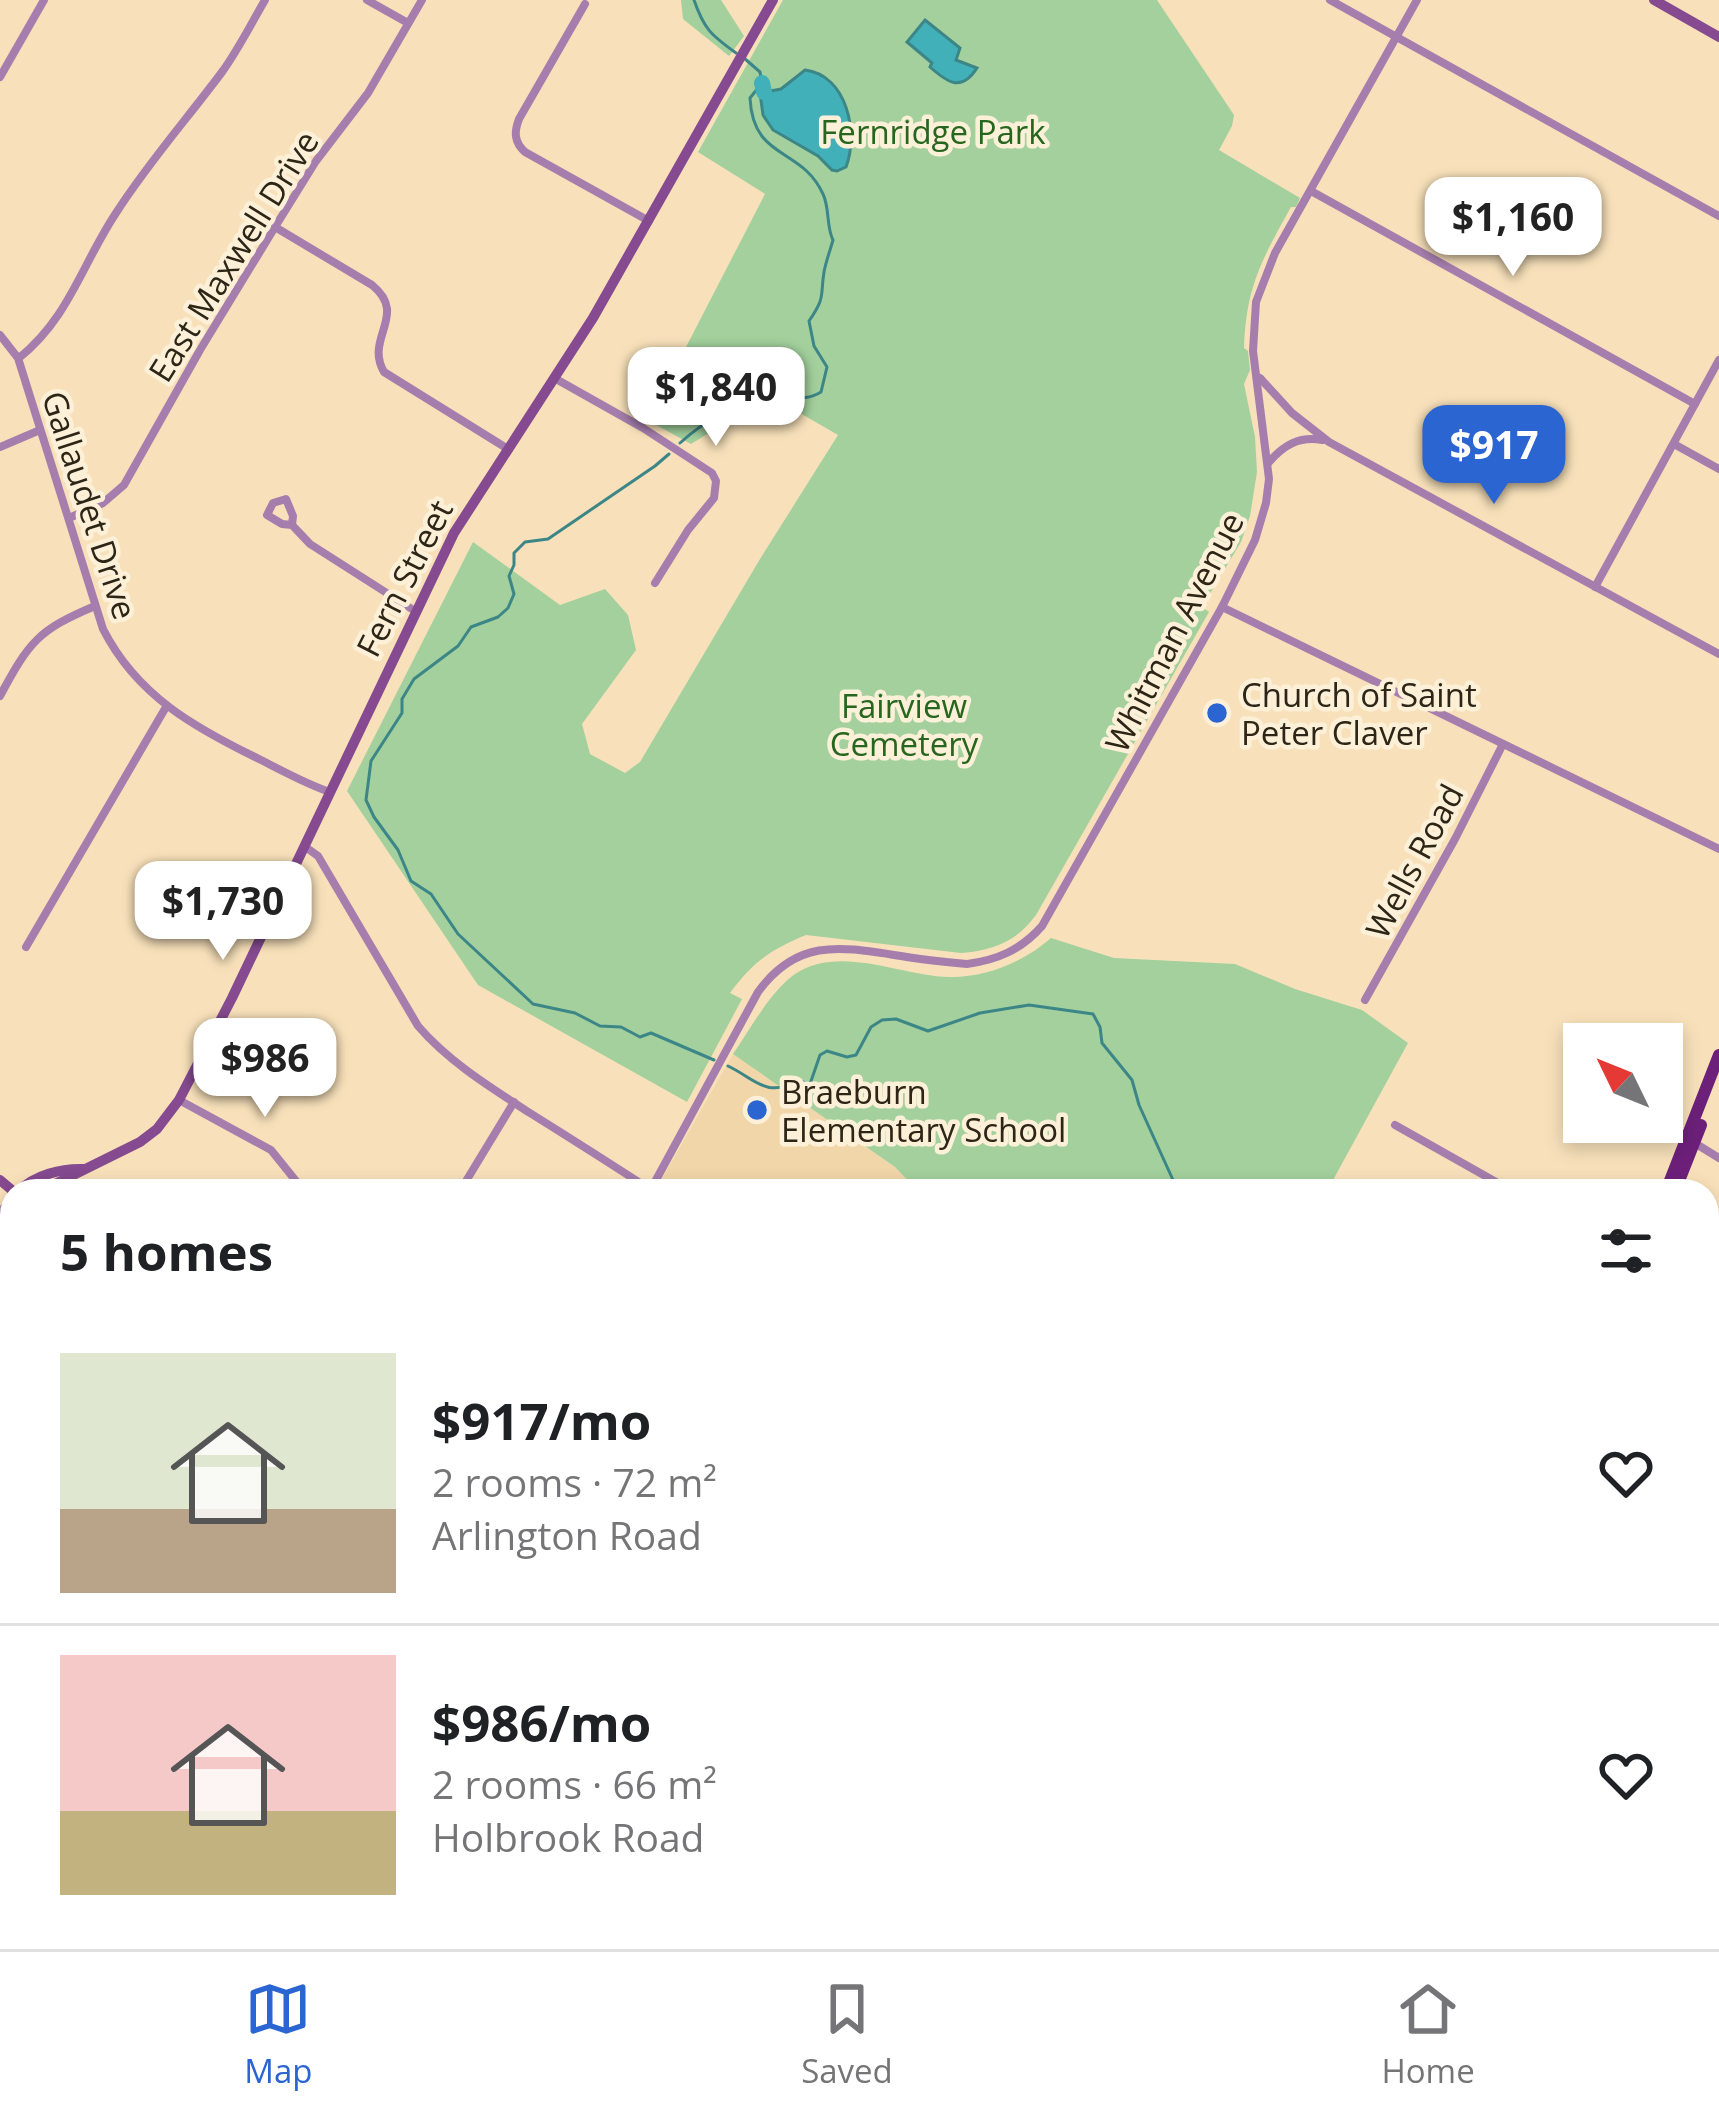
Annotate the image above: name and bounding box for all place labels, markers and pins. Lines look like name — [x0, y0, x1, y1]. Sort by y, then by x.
pin: $1,160 — [1415, 177, 1611, 279]
pin: $1,840 — [618, 347, 814, 449]
pin: $917 — [1423, 405, 1565, 507]
place label: Church of Saint Peter Claver — [1241, 672, 1477, 755]
marker: Church of Saint Peter Claver — [1204, 700, 1230, 726]
pin: $1,730 — [125, 861, 321, 963]
pin: $986 — [194, 1018, 336, 1120]
place label: Braeburn Elementary School — [781, 1069, 1066, 1152]
marker: Braeburn Elementary School — [744, 1097, 770, 1123]

